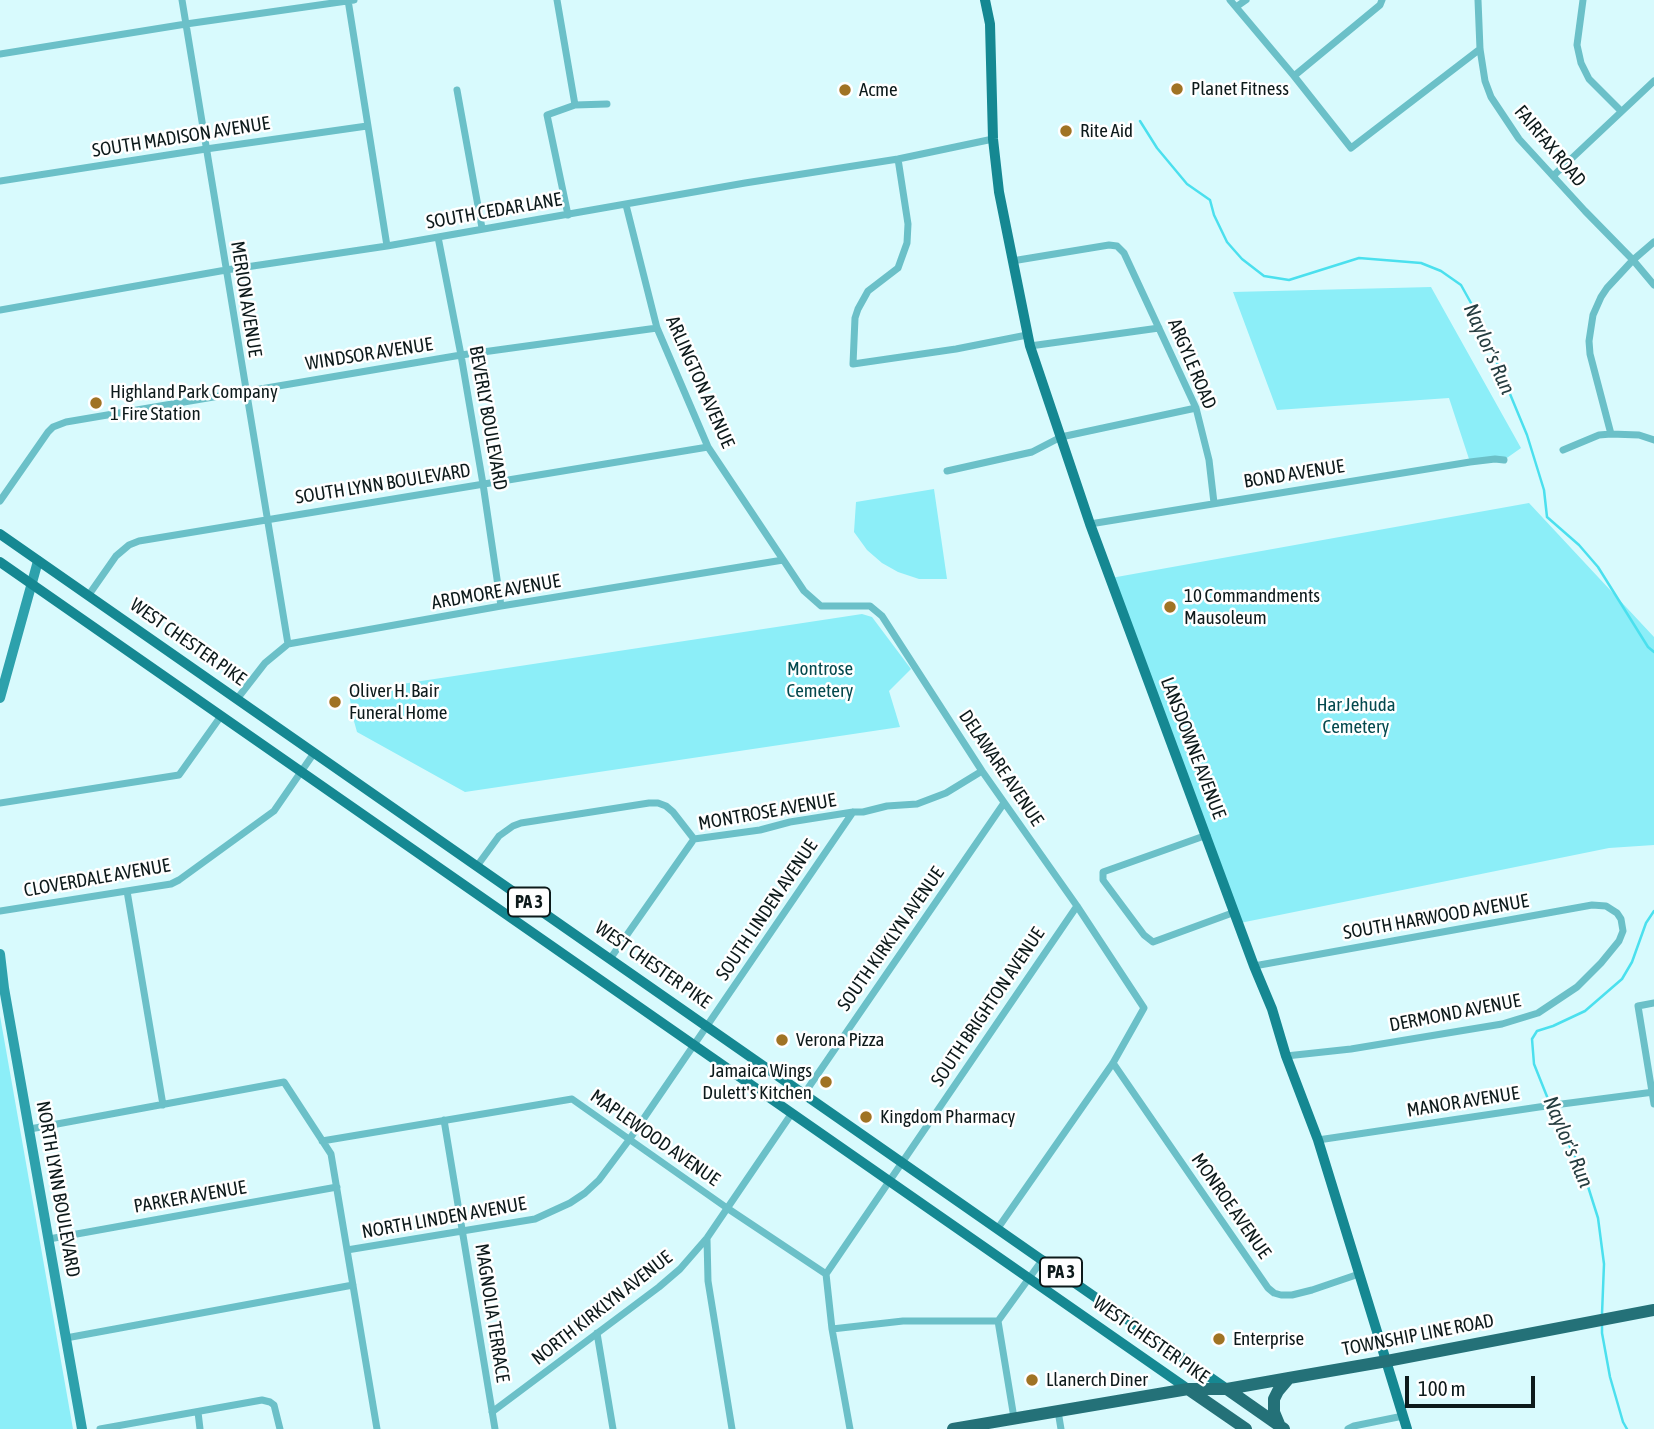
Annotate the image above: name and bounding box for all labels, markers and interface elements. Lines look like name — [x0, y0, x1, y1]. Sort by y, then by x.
place label: Planet Fitness — [1191, 78, 1289, 100]
place label: Acme — [859, 79, 898, 101]
marker: Planet Fitness — [1169, 81, 1185, 97]
marker: Acme — [837, 82, 853, 98]
street label: FAIRFAX ROAD — [1509, 101, 1591, 191]
street label: SOUTH MADISON AVENUE — [91, 112, 271, 162]
place label: Rite Aid — [1080, 120, 1133, 142]
marker: Rite Aid — [1058, 123, 1074, 139]
street label: SOUTH CEDAR LANE — [425, 188, 563, 234]
street label: MERION AVENUE — [226, 239, 266, 359]
water label: Naylor's Run — [1458, 300, 1520, 398]
street label: ARLINGTON AVENUE — [661, 312, 739, 452]
street label: ARGYLE ROAD — [1163, 316, 1221, 412]
street label: WINDSOR AVENUE — [304, 333, 434, 375]
street label: BEVERLY BOULEVARD — [464, 344, 512, 492]
place label: Highland Park Company 1 Fire Station — [110, 381, 278, 425]
marker: Highland Park Company 1 Fire Station — [88, 395, 104, 411]
street label: BOND AVENUE — [1242, 455, 1346, 493]
street label: SOUTH LYNN BOULEVARD — [294, 459, 472, 509]
street label: ARDMORE AVENUE — [430, 569, 562, 615]
place label: 10 Commandments Mausoleum — [1184, 585, 1320, 629]
street label: WEST CHESTER PIKE — [126, 593, 250, 691]
marker: 10 Commandments Mausoleum — [1162, 599, 1178, 615]
park label: Montrose Cemetery — [787, 658, 853, 702]
street label: LANSDOWNE AVENUE — [1155, 674, 1231, 822]
place label: Oliver H. Bair Funeral Home — [349, 680, 447, 724]
marker: Oliver H. Bair Funeral Home — [327, 694, 343, 710]
park label: Har Jehuda Cemetery — [1316, 694, 1396, 738]
street label: DELAWARE AVENUE — [954, 706, 1048, 830]
street label: MONTROSE AVENUE — [696, 789, 838, 835]
street label: SOUTH LINDEN AVENUE — [711, 835, 823, 985]
street label: CLOVERDALE AVENUE — [22, 854, 172, 902]
street label: SOUTH KIRKLYN AVENUE — [833, 863, 949, 1015]
road number: PA 3 — [508, 888, 550, 917]
street label: SOUTH HARWOOD AVENUE — [1342, 889, 1530, 945]
street label: WEST CHESTER PIKE — [591, 916, 715, 1014]
street label: SOUTH BRIGHTON AVENUE — [926, 923, 1050, 1091]
street label: DERMOND AVENUE — [1387, 989, 1523, 1037]
place label: Verona Pizza — [796, 1029, 884, 1051]
marker: Verona Pizza — [774, 1032, 790, 1048]
place label: Jamaica Wings Dulett's Kitchen — [702, 1060, 812, 1104]
marker: Jamaica Wings Dulett's Kitchen — [818, 1074, 834, 1090]
street label: MANOR AVENUE — [1405, 1082, 1521, 1122]
street label: MAPLEWOOD AVENUE — [586, 1085, 724, 1191]
water label: Naylor's Run — [1538, 1093, 1598, 1191]
street label: NORTH LYNN BOULEVARD — [31, 1099, 85, 1279]
place label: Kingdom Pharmacy — [880, 1106, 1015, 1128]
marker: Kingdom Pharmacy — [858, 1109, 874, 1125]
street label: MONROE AVENUE — [1186, 1149, 1276, 1263]
street label: PARKER AVENUE — [132, 1176, 248, 1218]
street label: NORTH LINDEN AVENUE — [360, 1192, 528, 1244]
street label: MAGNOLIA TERRACE — [470, 1242, 514, 1384]
street label: NORTH KIRKLYN AVENUE — [527, 1246, 677, 1370]
road number: PA 3 — [1040, 1258, 1082, 1287]
street label: WEST CHESTER PIKE — [1089, 1291, 1213, 1389]
street label: TOWNSHIP LINE ROAD — [1340, 1309, 1496, 1361]
place label: Enterprise — [1233, 1328, 1304, 1350]
marker: Enterprise — [1211, 1331, 1227, 1347]
scale bar — [1409, 1362, 1538, 1406]
place label: Llanerch Diner — [1046, 1369, 1148, 1391]
marker: Llanerch Diner — [1024, 1372, 1040, 1388]
text: 100 m — [1418, 1376, 1466, 1400]

